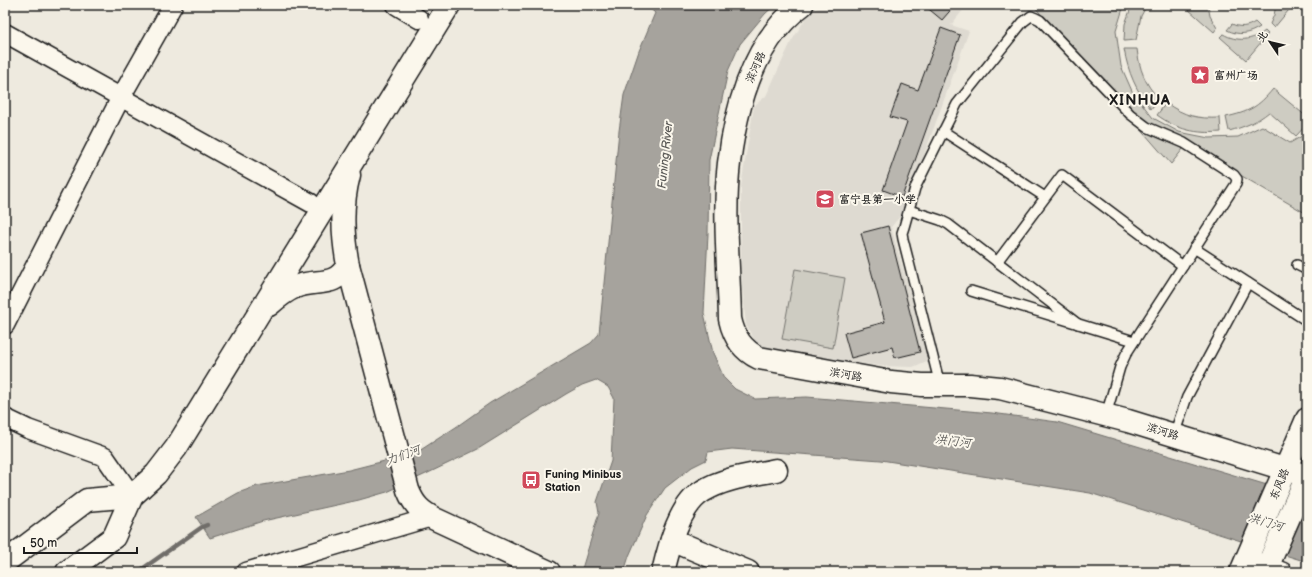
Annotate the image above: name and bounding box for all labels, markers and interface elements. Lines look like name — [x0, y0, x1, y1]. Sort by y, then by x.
north arrow — [1250, 22, 1290, 62]
text: 北 — [1254, 28, 1271, 45]
street label: 滨河路 — [743, 49, 768, 85]
place icon: 富州广场 — [1189, 64, 1211, 86]
place label: 富州广场 — [1214, 69, 1258, 82]
district label: XINHUA — [1109, 91, 1171, 110]
water label: Funing River — [655, 119, 677, 189]
school or university icon: 富宁县第一小学 — [814, 188, 836, 210]
place label: 富宁县第一小学 — [839, 193, 916, 206]
street label: 滨河路 — [829, 365, 863, 384]
street label: 滨河路 — [1145, 420, 1181, 443]
water label: 洪门河 — [934, 432, 974, 451]
water label: 力们河 — [384, 442, 425, 469]
street label: 东风路 — [1267, 466, 1292, 502]
place label: Funing Minibus Station — [545, 468, 622, 494]
bus stop icon: Funing Minibus Station — [520, 469, 542, 491]
water label: 洪门河 — [1246, 510, 1287, 535]
scale bar — [24, 529, 137, 555]
text: 50 m — [30, 536, 57, 551]

